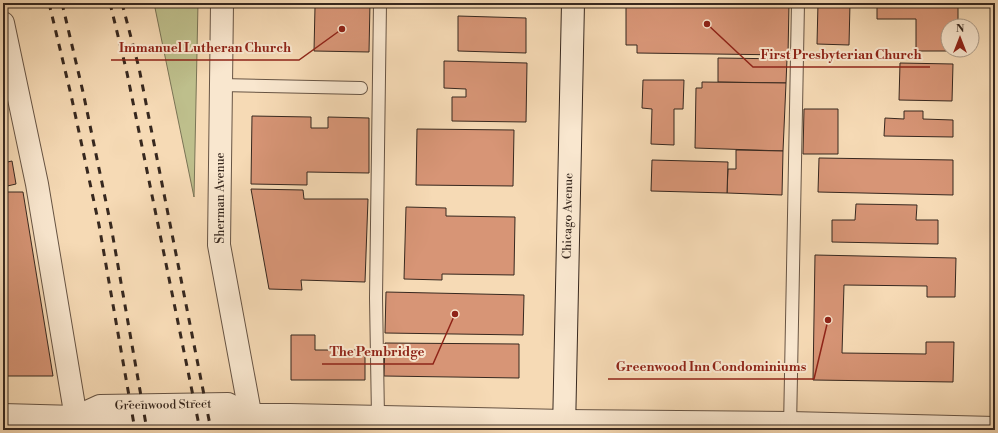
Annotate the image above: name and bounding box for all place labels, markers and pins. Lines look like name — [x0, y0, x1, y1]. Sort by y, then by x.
callout: Immanuel Lutheran Church — [111, 35, 299, 60]
callout: First Presbyterian Church — [753, 42, 930, 67]
callout: The Pembridge — [322, 339, 433, 364]
callout: Greenwood Inn Condominiums — [608, 354, 814, 379]

